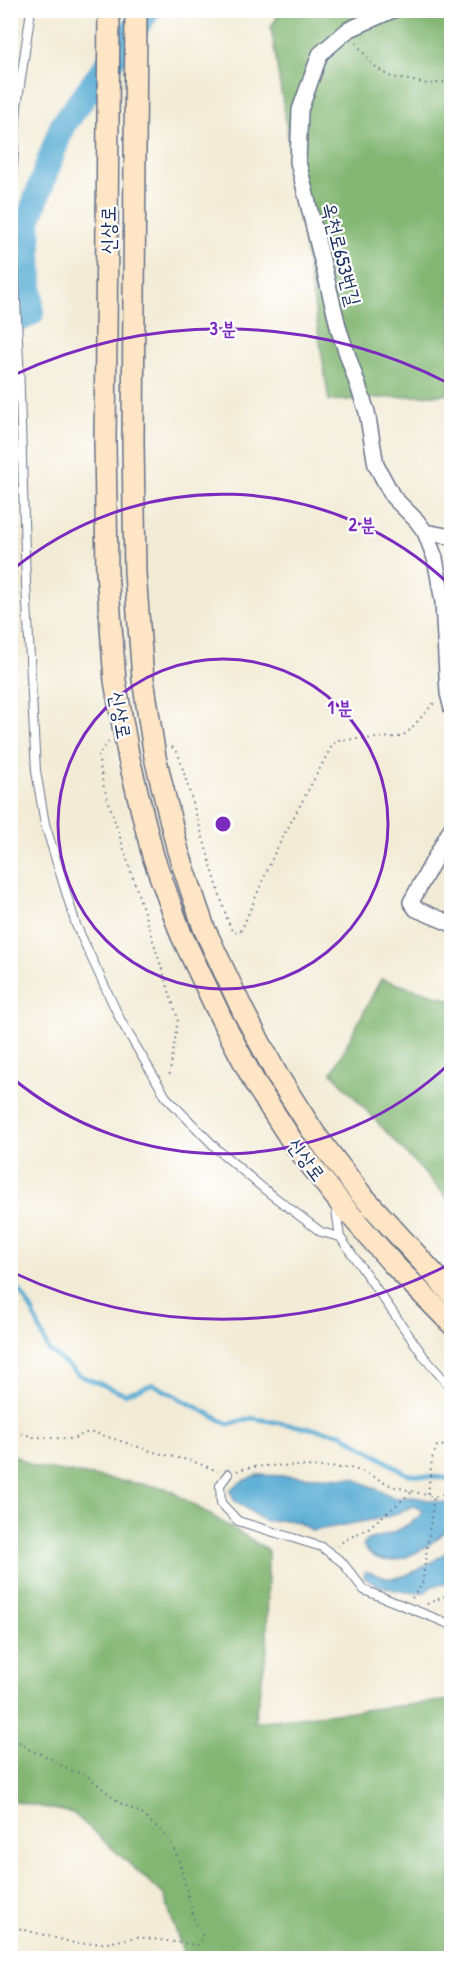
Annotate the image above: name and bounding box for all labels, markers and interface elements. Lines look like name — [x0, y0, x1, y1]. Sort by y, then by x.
street label: 옥천로653번길 — [316, 199, 368, 309]
street label: 신상로 — [94, 206, 121, 254]
text: 3 분 — [210, 316, 236, 341]
text: 2 분 — [348, 512, 376, 537]
street label: 신상로 — [104, 689, 138, 741]
text: 1 분 — [327, 695, 353, 720]
centre of rings — [213, 814, 233, 834]
street label: 신상로 — [282, 1132, 332, 1186]

